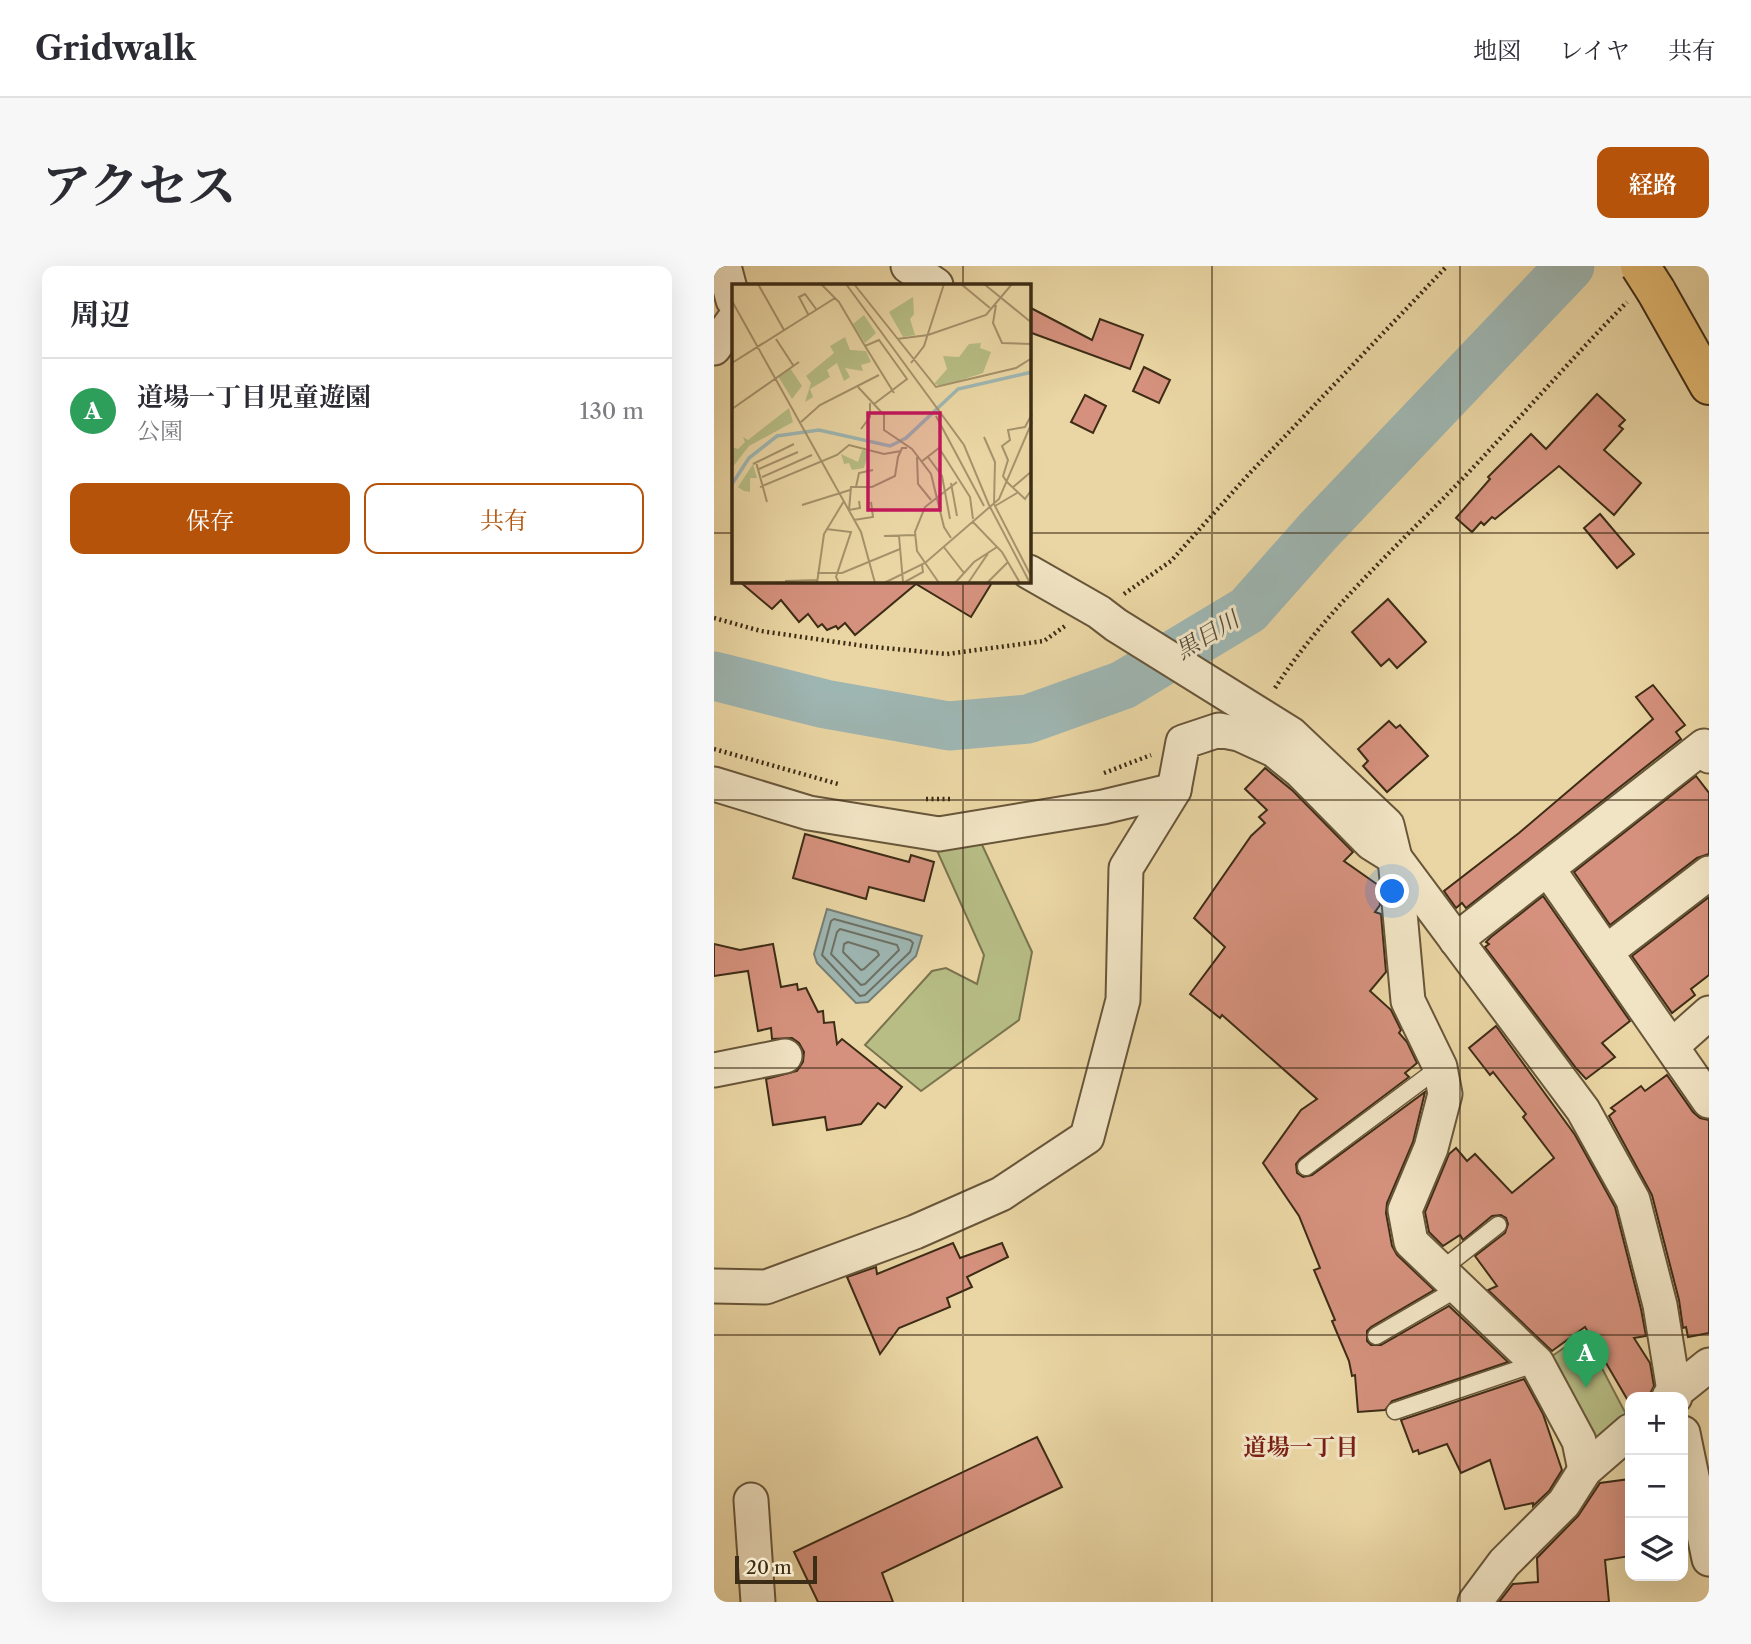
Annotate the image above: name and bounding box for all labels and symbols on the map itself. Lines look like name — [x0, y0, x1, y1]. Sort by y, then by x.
inset map — [732, 284, 1031, 583]
water label: 黒目川 — [1170, 604, 1246, 665]
your location — [1375, 874, 1409, 908]
pin: A — [1563, 1330, 1609, 1388]
district label: 道場一丁目 — [1244, 1433, 1359, 1461]
scale bar — [735, 1553, 817, 1585]

